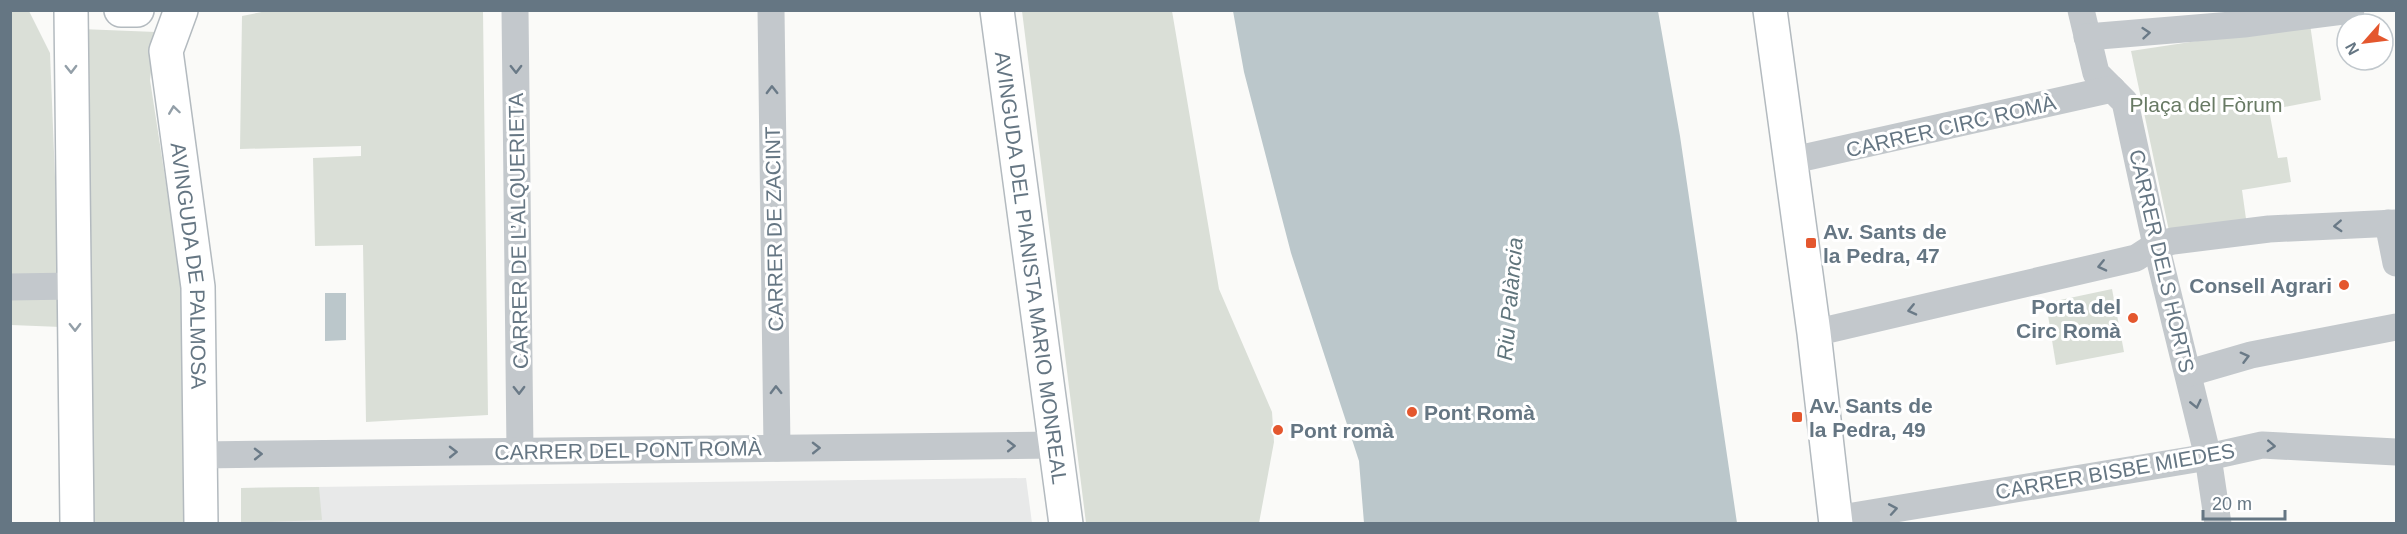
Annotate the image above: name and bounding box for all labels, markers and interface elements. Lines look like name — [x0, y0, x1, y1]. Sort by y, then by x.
north arrow — [2335, 12, 2395, 72]
one-way arrow — [2141, 27, 2150, 40]
text: N — [2342, 40, 2362, 58]
street label: AVINGUDA DEL PIANISTA MARIO MONREAL — [991, 50, 1072, 485]
one-way arrow — [65, 64, 78, 73]
one-way arrow — [510, 64, 522, 73]
one-way arrow — [766, 85, 778, 94]
street label: CARRER CIRC ROMÀ — [1844, 91, 2058, 161]
street label: CARRER DE L’ALQUERIETA — [504, 93, 532, 369]
park label: Plaça del Fòrum — [2130, 93, 2282, 116]
one-way arrow — [168, 105, 180, 114]
street label: CARRER DE ZACINT — [761, 126, 787, 332]
street label: AVINGUDA DE PALMOSA — [167, 141, 211, 389]
street label: CARRER DELS HORTS — [2125, 147, 2199, 375]
one-way arrow — [2334, 219, 2343, 232]
place label: Av. Sants de la Pedra, 47 — [1823, 220, 1947, 267]
water label: Riu Palància — [1492, 236, 1528, 362]
marker: Av. Sants de la Pedra, 47 — [1804, 236, 1818, 250]
one-way arrow — [2098, 259, 2108, 272]
place label: Consell Agrari — [2189, 274, 2332, 297]
marker: Consell Agrari — [2337, 278, 2351, 292]
place label: Porta del Circ Romà — [2016, 295, 2121, 342]
one-way arrow — [1908, 303, 1918, 316]
marker: Porta del Circ Romà — [2126, 311, 2140, 325]
one-way arrow — [69, 322, 81, 331]
one-way arrow — [2240, 351, 2250, 364]
one-way arrow — [513, 385, 525, 394]
one-way arrow — [770, 385, 782, 394]
place label: Av. Sants de la Pedra, 49 — [1809, 394, 1933, 441]
one-way arrow — [2188, 399, 2201, 409]
place label: Pont Romà — [1424, 401, 1535, 424]
marker: Pont Romà — [1405, 405, 1419, 419]
marker: Av. Sants de la Pedra, 49 — [1790, 410, 1804, 424]
place label: Pont romà — [1290, 419, 1394, 442]
marker: Pont romà — [1271, 423, 1285, 437]
street label: CARRER DEL PONT ROMÀ — [494, 436, 762, 464]
street label: CARRER BISBE MIEDES — [1993, 439, 2237, 503]
one-way arrow — [2267, 439, 2276, 452]
one-way arrow — [1007, 440, 1016, 452]
one-way arrow — [812, 442, 821, 454]
one-way arrow — [449, 446, 458, 458]
one-way arrow — [254, 448, 263, 460]
scale bar — [2203, 483, 2286, 521]
text: 20 m — [2212, 494, 2252, 514]
one-way arrow — [1888, 504, 1898, 516]

